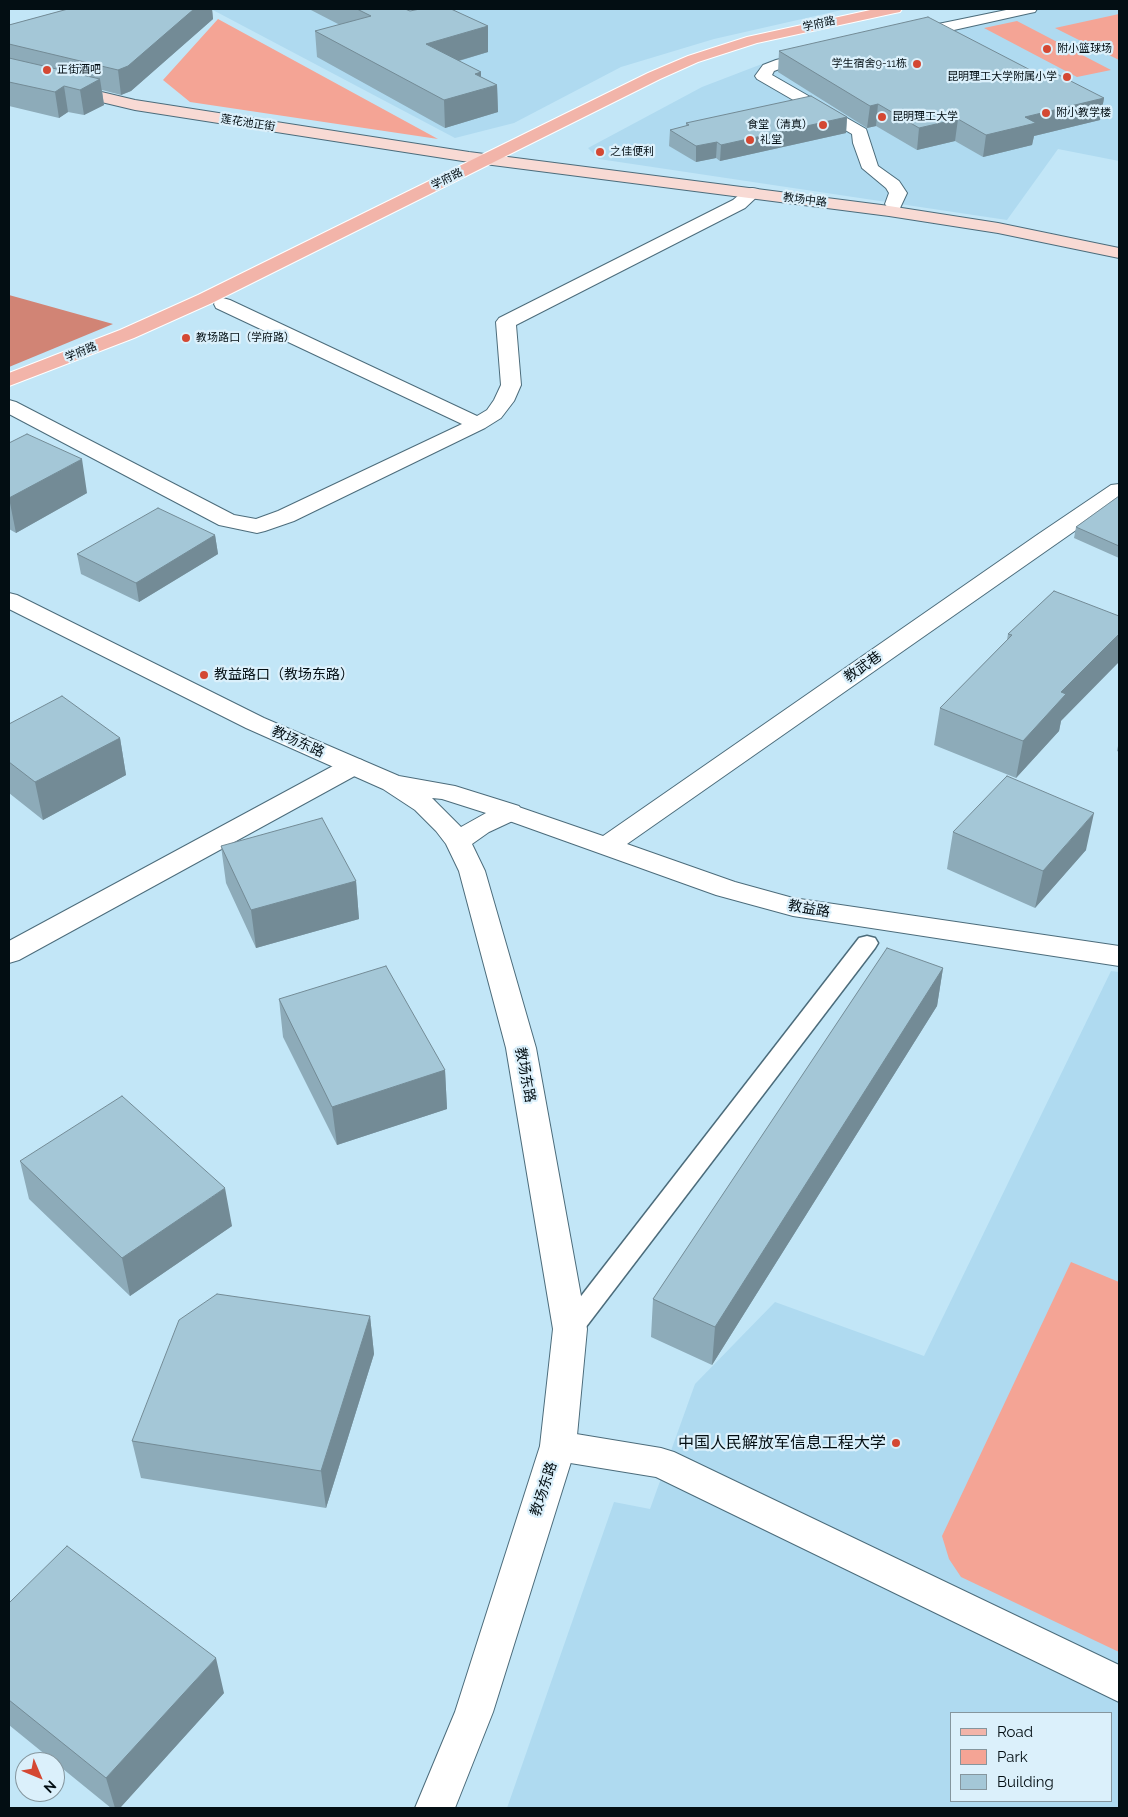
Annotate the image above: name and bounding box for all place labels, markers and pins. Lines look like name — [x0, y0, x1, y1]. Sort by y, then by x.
place label: 附小篮球场 — [1057, 42, 1112, 56]
marker: 附小篮球场 — [1041, 43, 1053, 55]
place label: 学生宿舍9-11栋 — [832, 57, 907, 71]
marker: 学生宿舍9-11栋 — [911, 58, 923, 70]
place label: 正街酒吧 — [57, 63, 101, 77]
marker: 正街酒吧 — [41, 64, 53, 76]
place label: 昆明理工大学附属小学 — [947, 70, 1057, 84]
marker: 昆明理工大学附属小学 — [1061, 71, 1073, 83]
place label: 附小教学楼 — [1056, 106, 1111, 120]
marker: 附小教学楼 — [1040, 107, 1052, 119]
place label: 昆明理工大学 — [892, 110, 958, 124]
marker: 昆明理工大学 — [876, 111, 888, 123]
place label: 食堂（清真） — [747, 118, 813, 132]
marker: 食堂（清真） — [817, 119, 829, 131]
place label: 礼堂 — [760, 133, 782, 147]
marker: 礼堂 — [744, 134, 756, 146]
place label: 之佳便利 — [610, 145, 654, 159]
marker: 之佳便利 — [594, 146, 606, 158]
place label: 教场路口（学府路） — [196, 331, 295, 345]
marker: 教场路口（学府路） — [180, 332, 192, 344]
place label: 教益路口（教场东路） — [214, 667, 354, 683]
marker: 教益路口（教场东路） — [198, 669, 210, 681]
place label: 中国人民解放军信息工程大学 — [678, 1433, 886, 1453]
marker: 中国人民解放军信息工程大学 — [890, 1437, 902, 1449]

